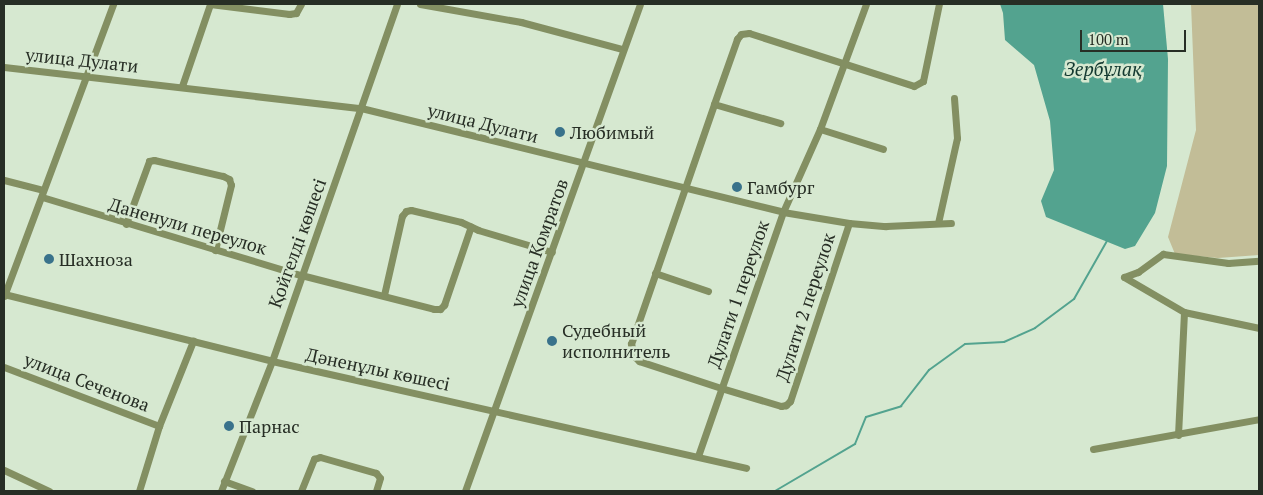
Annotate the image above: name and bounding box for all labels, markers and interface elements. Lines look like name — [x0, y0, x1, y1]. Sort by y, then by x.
scale bar — [1083, 20, 1189, 52]
text: 100 m — [1088, 29, 1129, 49]
street label: улица Дулати — [25, 43, 139, 77]
water label: Зербұлақ — [1064, 58, 1142, 80]
street label: улица Дулати — [425, 99, 541, 147]
place label: Любимый — [570, 121, 654, 143]
marker: Любимый — [554, 126, 566, 138]
street label: Қойгелді көшесі — [264, 175, 330, 311]
street label: улица Комратов — [506, 176, 572, 310]
place label: Гамбург — [747, 176, 815, 198]
marker: Гамбург — [731, 181, 743, 193]
street label: Даненули переулок — [106, 193, 270, 259]
street label: Дулати 1 переулок — [703, 217, 773, 371]
street label: Дулати 2 переулок — [771, 230, 839, 384]
place label: Шахноза — [59, 248, 133, 270]
marker: Шахноза — [43, 253, 55, 265]
place label: Судебный исполнитель — [562, 320, 670, 362]
marker: Судебный исполнитель — [546, 335, 558, 347]
street label: Дәненұлы көшесі — [304, 343, 452, 395]
street label: улица Сеченова — [21, 348, 153, 416]
place label: Парнас — [239, 415, 300, 437]
marker: Парнас — [223, 420, 235, 432]

